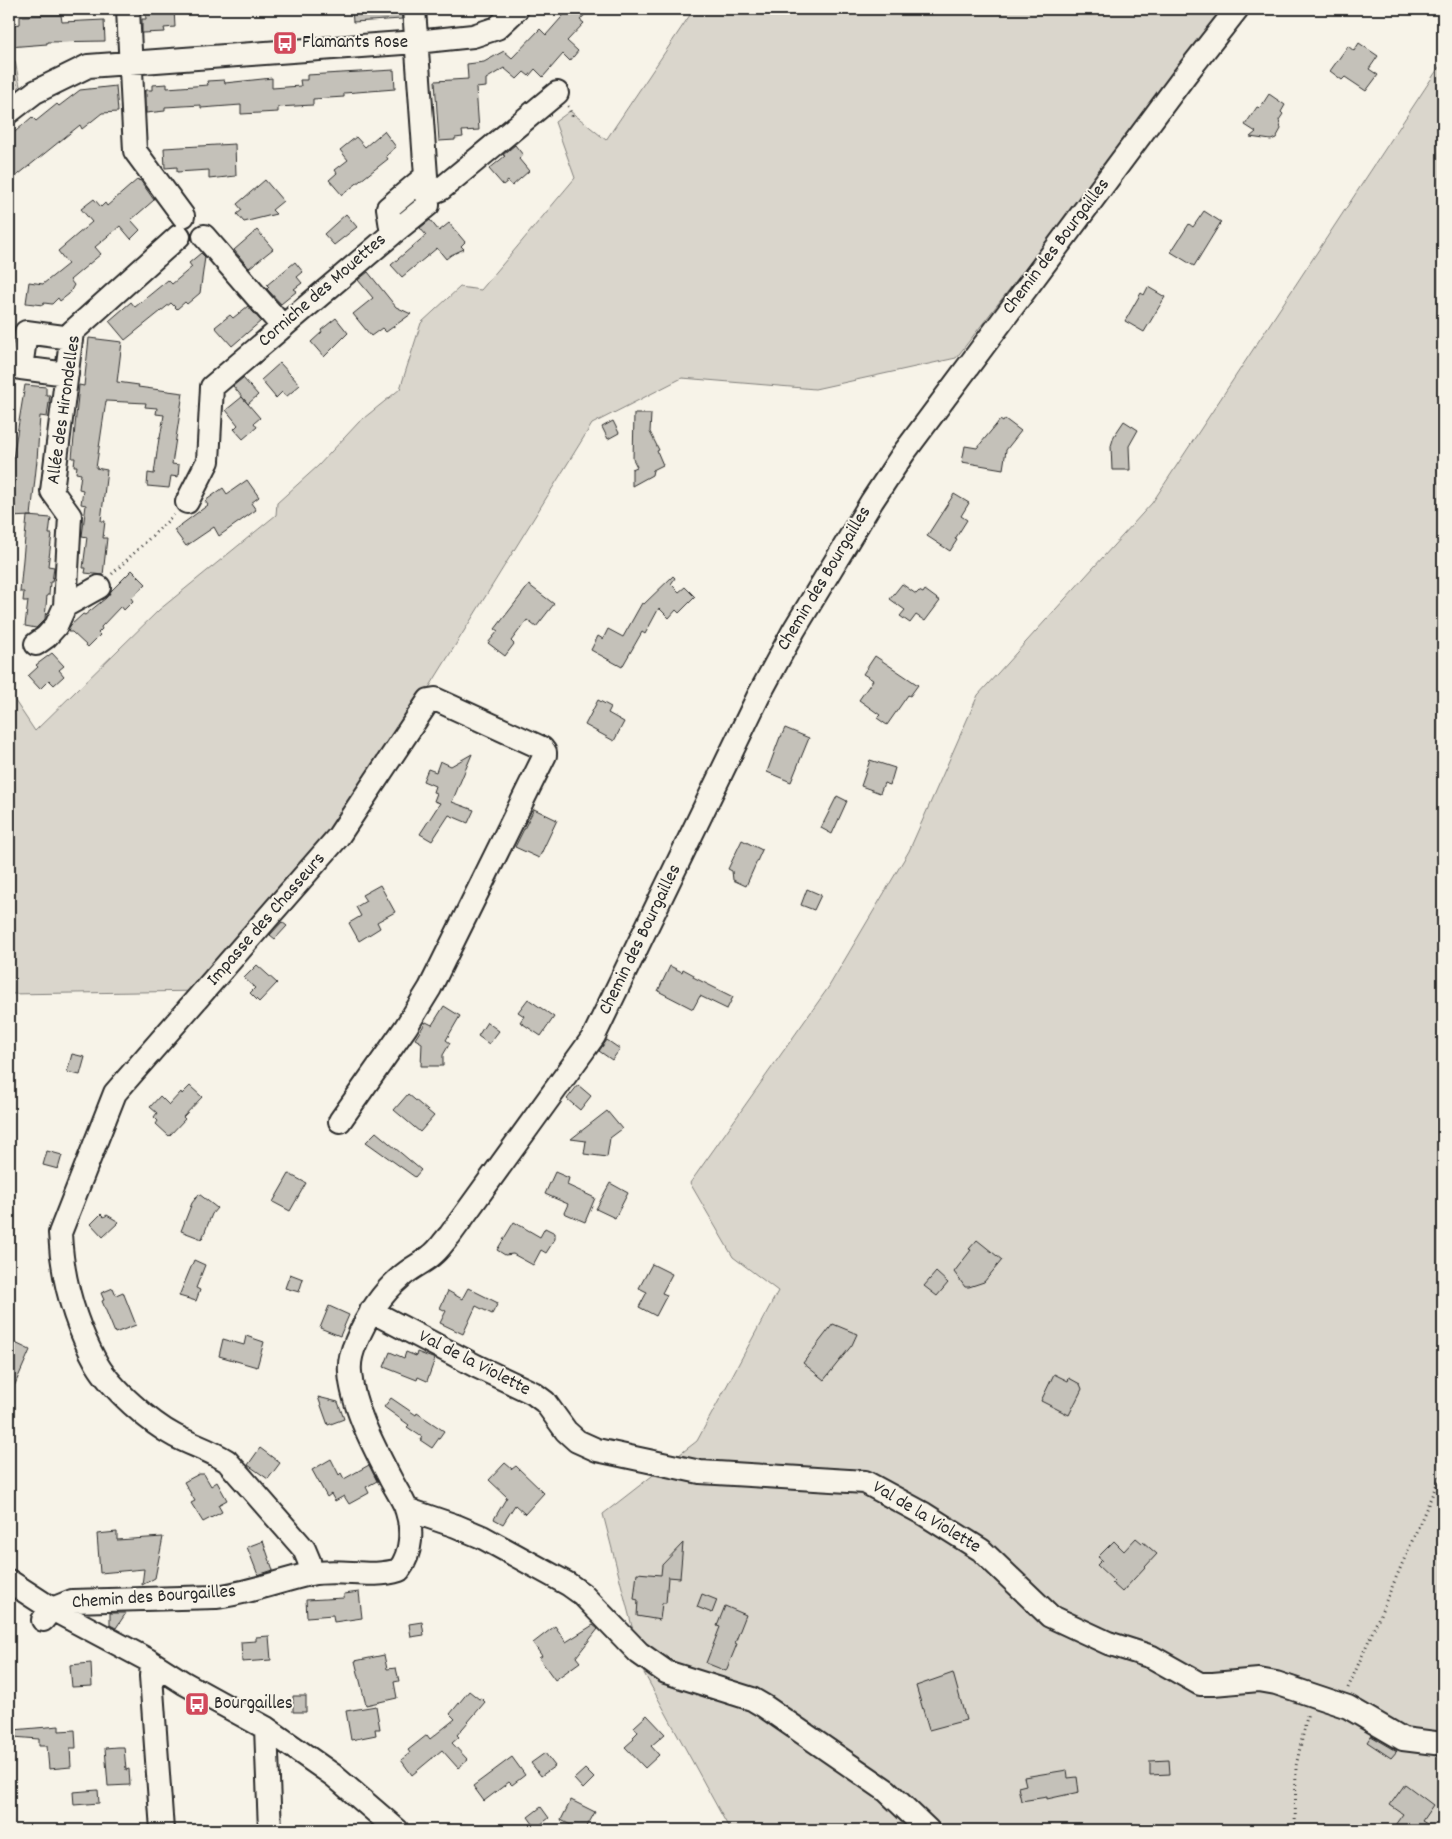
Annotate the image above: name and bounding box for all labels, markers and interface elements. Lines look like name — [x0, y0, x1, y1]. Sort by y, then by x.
bus stop icon: Flamants Rose — [272, 30, 298, 56]
place label: Flamants Rose — [302, 30, 408, 57]
street label: Chemin des Bourgailles — [997, 173, 1117, 321]
street label: Corniche des Mouettes — [253, 228, 393, 354]
street label: Allée des Hirondelles — [41, 334, 89, 486]
street label: Chemin des Bourgailles — [771, 502, 879, 656]
street label: Impasse des Chasseurs — [201, 847, 333, 993]
street label: Chemin des Bourgailles — [593, 860, 689, 1020]
street label: Val de la Violette — [413, 1324, 535, 1404]
street label: Val de la Violette — [866, 1475, 986, 1561]
street label: Chemin des Bourgailles — [71, 1579, 237, 1617]
bus stop icon: Bourgailles — [184, 1691, 210, 1717]
place label: Bourgailles — [214, 1691, 293, 1718]

